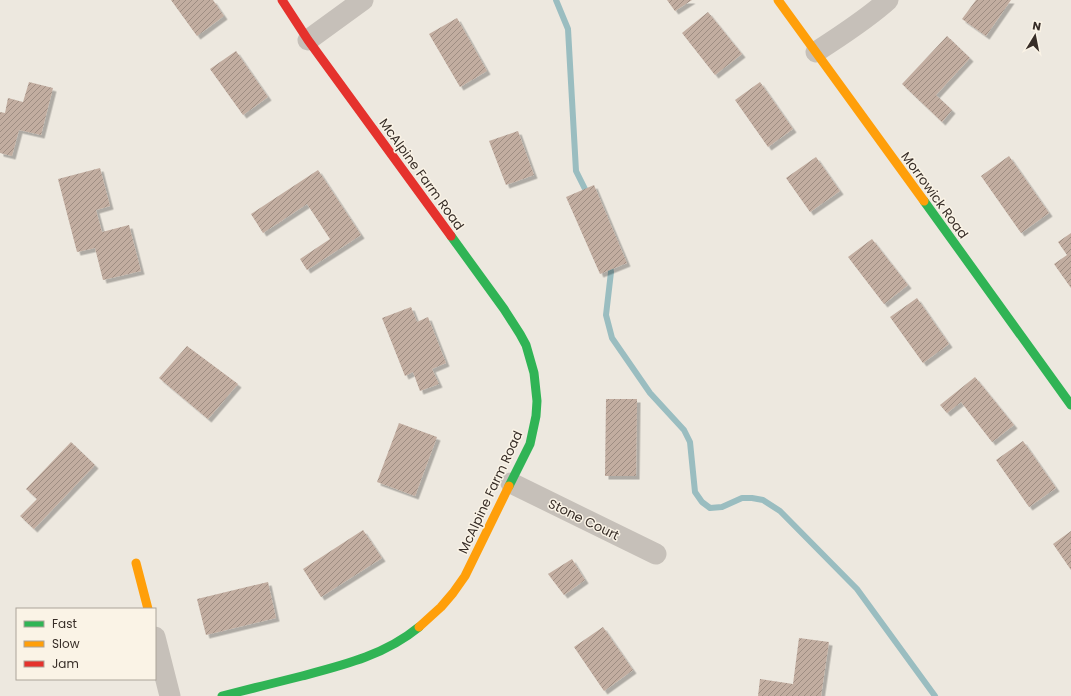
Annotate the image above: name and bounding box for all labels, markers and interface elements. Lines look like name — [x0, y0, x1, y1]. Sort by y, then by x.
north arrow — [1015, 16, 1055, 56]
text: N — [1031, 18, 1042, 35]
street label: McAlpine Farm Road — [375, 115, 469, 234]
street label: Morrowick Road — [897, 148, 973, 243]
street label: McAlpine Farm Road — [454, 428, 527, 557]
street label: Stone Court — [545, 494, 623, 545]
legend — [16, 608, 156, 680]
text: Fast — [52, 615, 77, 632]
text: Slow — [52, 635, 80, 652]
text: Jam — [52, 655, 79, 672]

